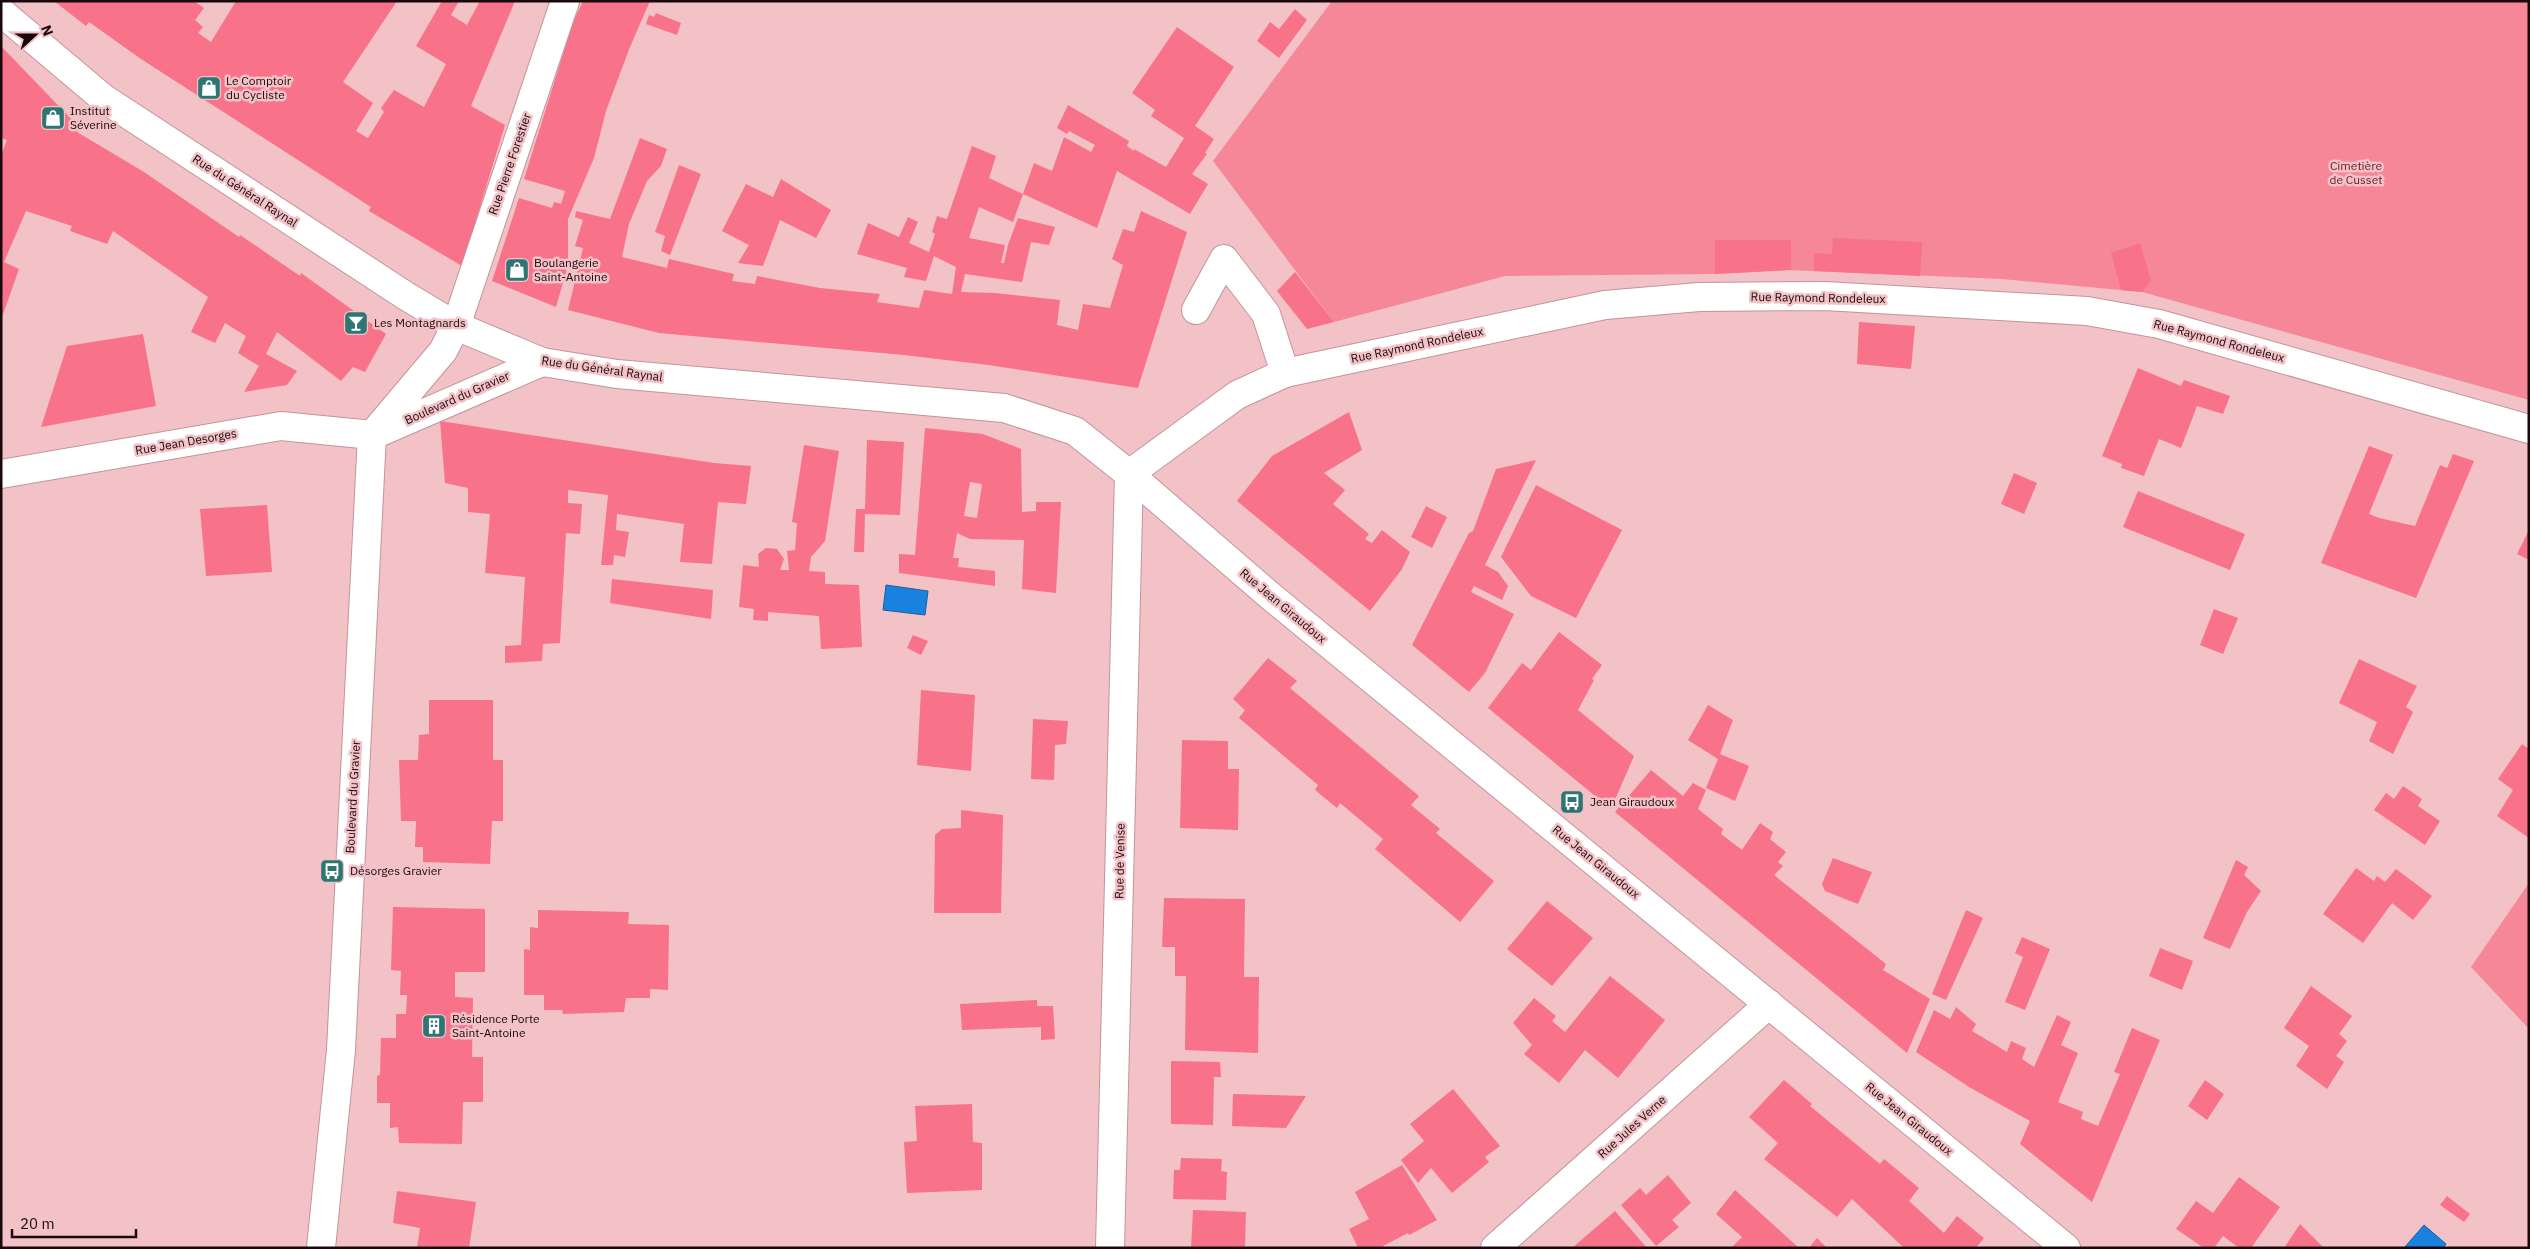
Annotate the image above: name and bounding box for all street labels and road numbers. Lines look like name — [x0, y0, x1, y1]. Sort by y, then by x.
street label: Rue Pierre Forestier — [485, 110, 534, 217]
street label: Rue du Général Raynal — [190, 151, 301, 230]
street label: Rue Raymond Rondeleux — [1750, 289, 1886, 306]
street label: Rue Raymond Rondeleux — [2152, 316, 2286, 365]
street label: Rue Raymond Rondeleux — [1349, 323, 1484, 366]
street label: Rue du Général Raynal — [541, 353, 664, 384]
street label: Boulevard du Gravier — [402, 367, 512, 427]
street label: Rue Jean Desorges — [134, 425, 238, 458]
street label: Rue Jean Giraudoux — [1237, 565, 1330, 646]
street label: Boulevard du Gravier — [342, 740, 363, 854]
street label: Rue de Venise — [1111, 822, 1128, 899]
street label: Rue Jean Giraudoux — [1550, 822, 1643, 901]
street label: Rue Jean Giraudoux — [1863, 1079, 1956, 1158]
street label: Rue Jules Verne — [1594, 1092, 1669, 1161]

